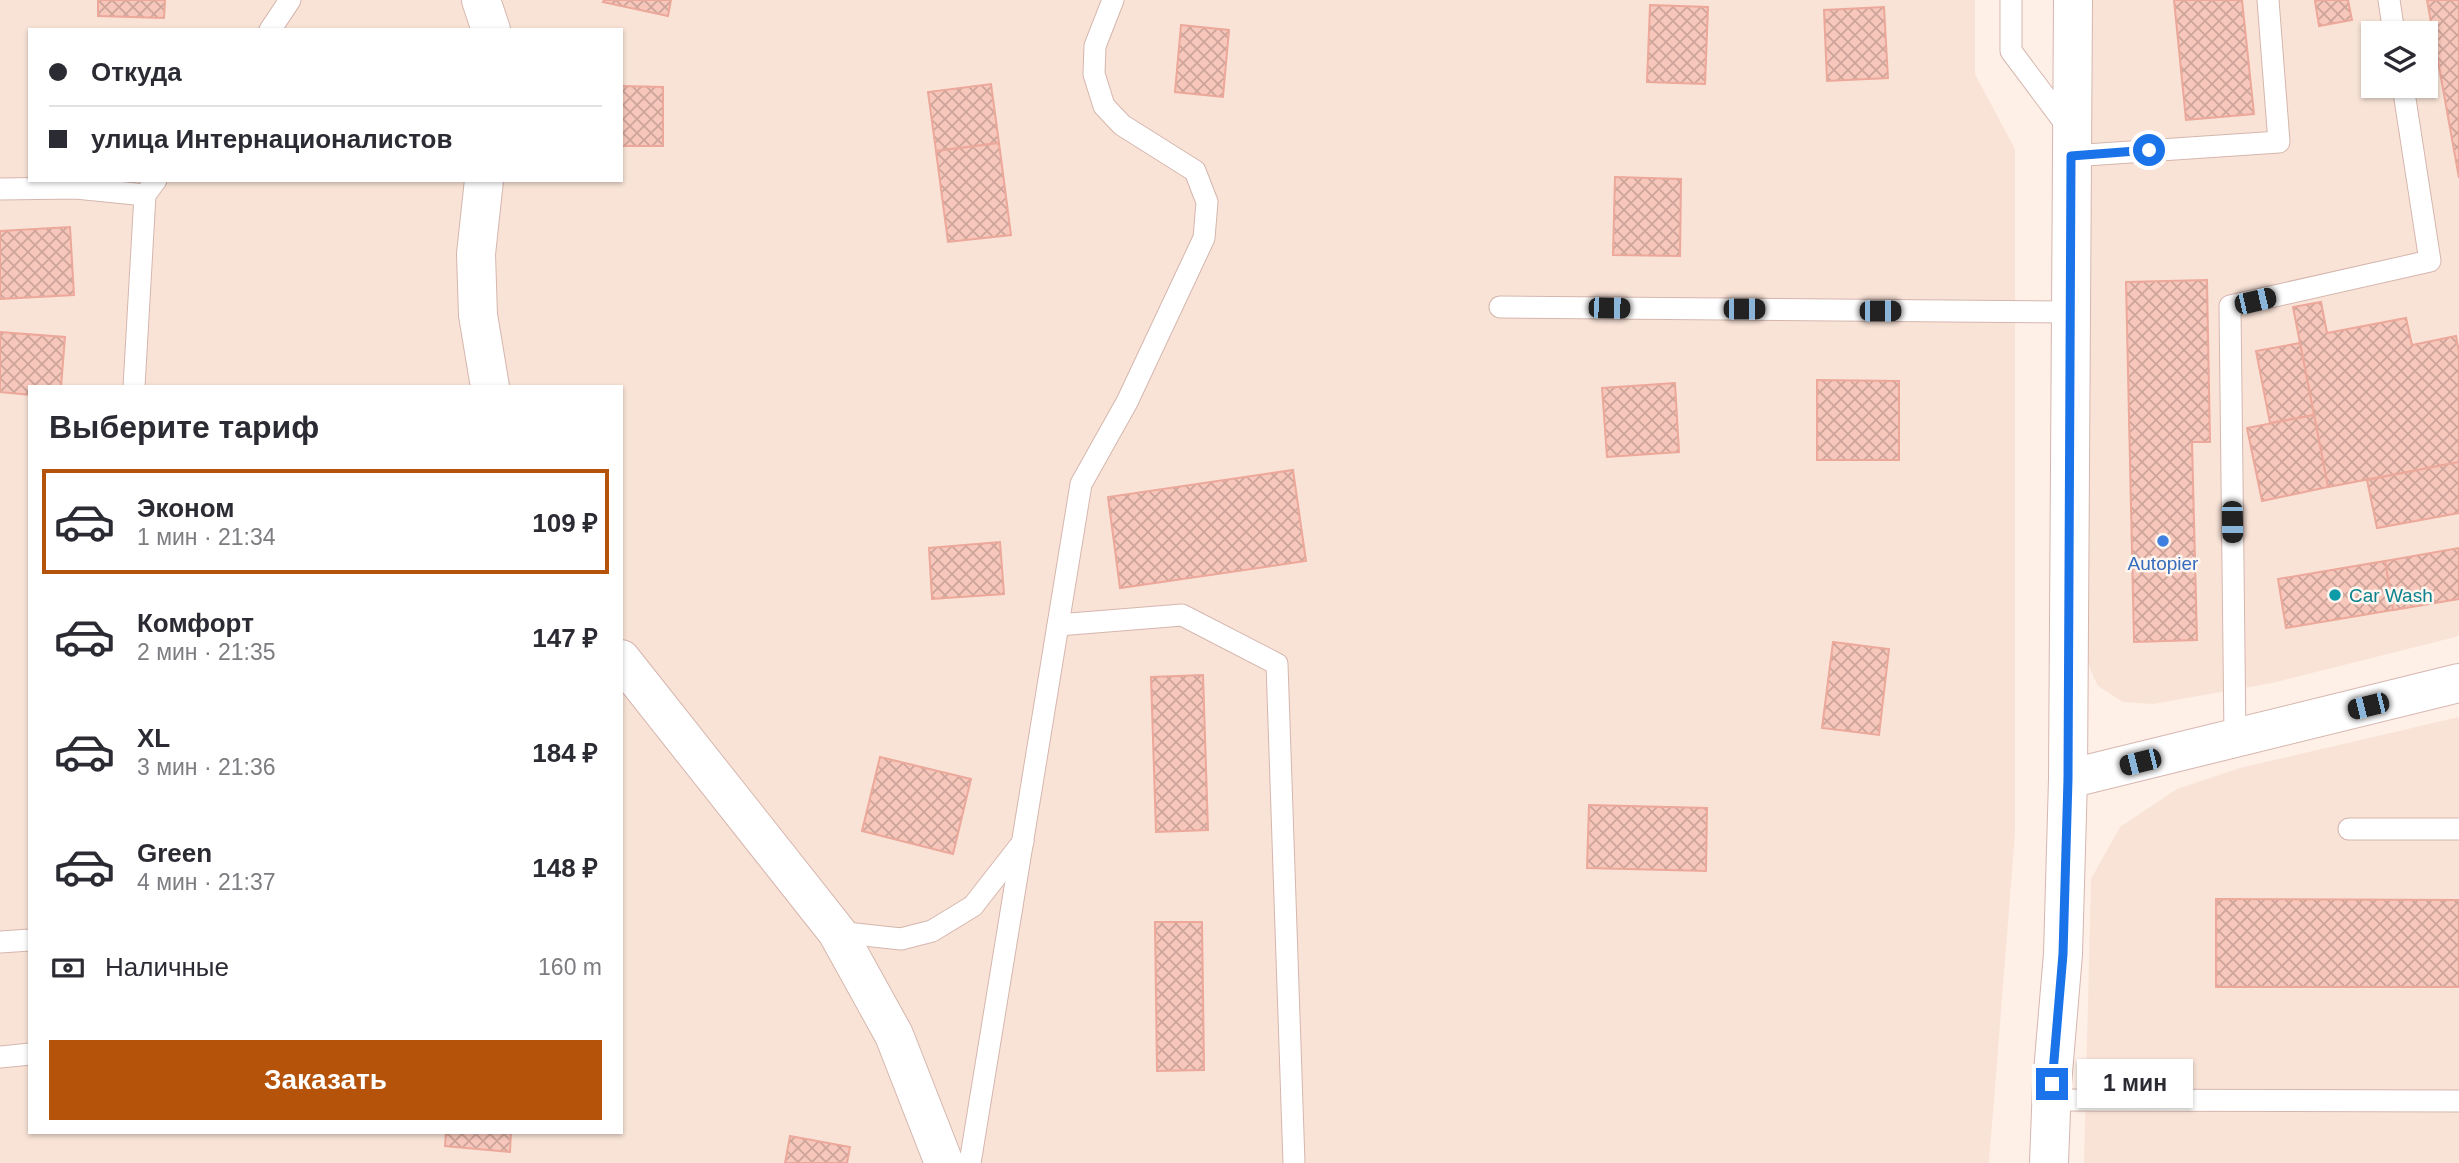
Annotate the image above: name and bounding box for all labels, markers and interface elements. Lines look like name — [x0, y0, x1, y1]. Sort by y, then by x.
map controls — [2361, 21, 2438, 98]
button: layers — [2361, 21, 2438, 98]
text: Откуда — [91, 57, 182, 87]
text: улица Интернационалистов — [91, 124, 452, 154]
route start — [2133, 134, 2165, 166]
car — [2233, 286, 2278, 316]
car — [1588, 297, 1631, 319]
car — [1724, 299, 1766, 320]
car — [1860, 301, 1902, 322]
text: Выберите тариф — [49, 409, 319, 445]
icon: car — [53, 490, 116, 553]
text: Эконом — [137, 493, 235, 523]
car — [2222, 501, 2243, 543]
text: 109 ₽ — [532, 508, 598, 538]
text: 1 мин · 21:34 — [137, 524, 276, 550]
marker: Autopier — [2155, 533, 2171, 549]
place label: Autopier — [2128, 553, 2199, 574]
place label: Car Wash — [2349, 585, 2433, 606]
marker: Car Wash — [2327, 587, 2343, 603]
icon: car — [53, 605, 116, 668]
text: Комфорт — [137, 608, 254, 638]
text: 147 ₽ — [532, 623, 598, 653]
text: 2 мин · 21:35 — [137, 639, 276, 665]
car — [2346, 691, 2391, 721]
icon: car — [53, 720, 116, 783]
text: XL — [137, 723, 170, 753]
text: 184 ₽ — [532, 738, 598, 768]
car — [2118, 747, 2163, 777]
text: 3 мин · 21:36 — [137, 754, 276, 780]
icon: car — [53, 835, 116, 898]
text: Green — [137, 838, 212, 868]
text: 148 ₽ — [532, 853, 598, 883]
text: 4 мин · 21:37 — [137, 869, 276, 895]
icon: cash — [49, 949, 87, 987]
text: Наличные — [105, 952, 229, 982]
text: 160 m — [538, 954, 602, 980]
button: Заказать — [49, 1040, 602, 1120]
callout: 1 мин — [2076, 1060, 2192, 1108]
route end — [2036, 1068, 2068, 1100]
text: 1 мин — [2103, 1070, 2167, 1096]

